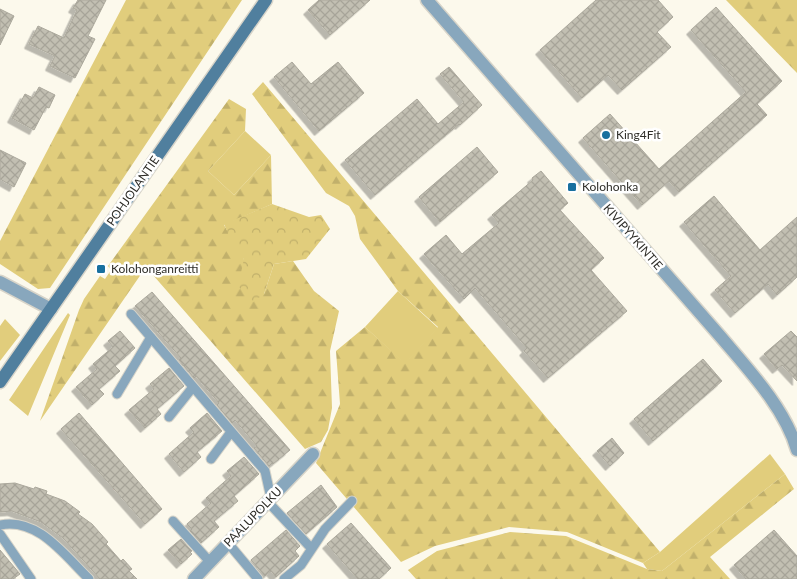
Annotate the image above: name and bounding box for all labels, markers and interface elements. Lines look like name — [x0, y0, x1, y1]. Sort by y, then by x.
place label: King4Fit — [616, 127, 661, 142]
marker: King4Fit — [600, 129, 612, 141]
street label: POHJOLANTIE — [103, 153, 162, 228]
place label: Kolohonka — [582, 179, 638, 194]
marker: Kolohonka — [566, 181, 578, 193]
street label: KIVIPYYKINTIE — [601, 201, 666, 273]
place label: Kolohonganreitti — [111, 261, 199, 276]
marker: Kolohonganreitti — [95, 263, 107, 275]
street label: PAALUPOLKU — [220, 484, 285, 550]

